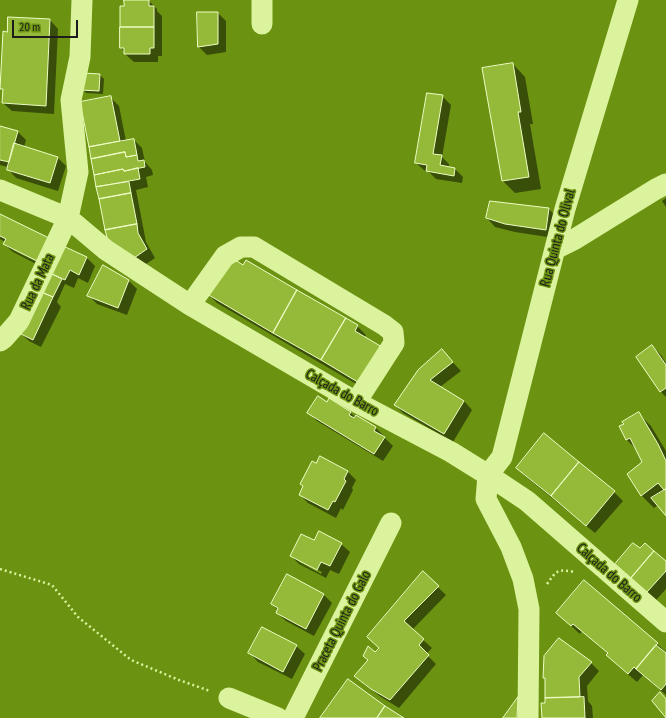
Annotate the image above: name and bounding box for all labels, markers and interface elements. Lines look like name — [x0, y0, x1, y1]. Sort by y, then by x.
scale bar — [14, 12, 80, 38]
text: 20 m — [19, 19, 40, 34]
street label: Rua Quinta do Olival — [537, 187, 579, 289]
street label: Rua da Mata — [18, 251, 58, 313]
street label: Calçada do Barro — [302, 366, 382, 420]
street label: Calçada do Barro — [573, 540, 645, 606]
street label: Praceta Quinta do Galo — [309, 568, 375, 674]

